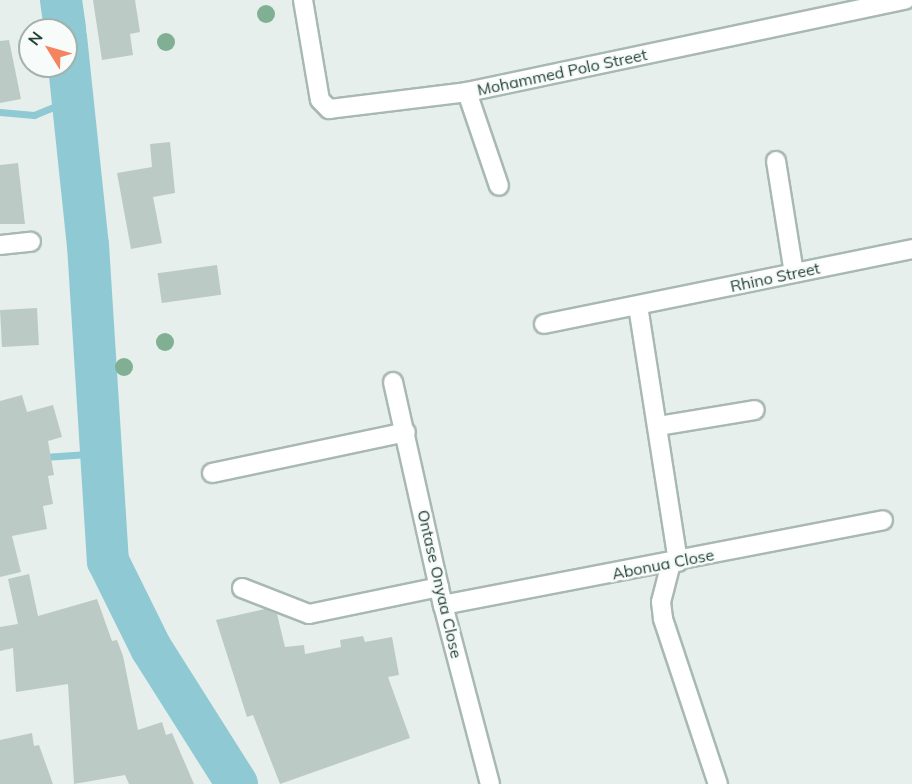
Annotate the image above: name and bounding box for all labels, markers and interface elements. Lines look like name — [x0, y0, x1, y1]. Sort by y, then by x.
north arrow — [18, 18, 78, 78]
text: N — [24, 28, 47, 49]
street label: Mohammed Polo Street — [475, 45, 649, 99]
street label: Rhino Street — [728, 258, 822, 296]
street label: Ontase Onyaa Close — [414, 508, 466, 660]
street label: Abonua Close — [610, 545, 716, 583]

